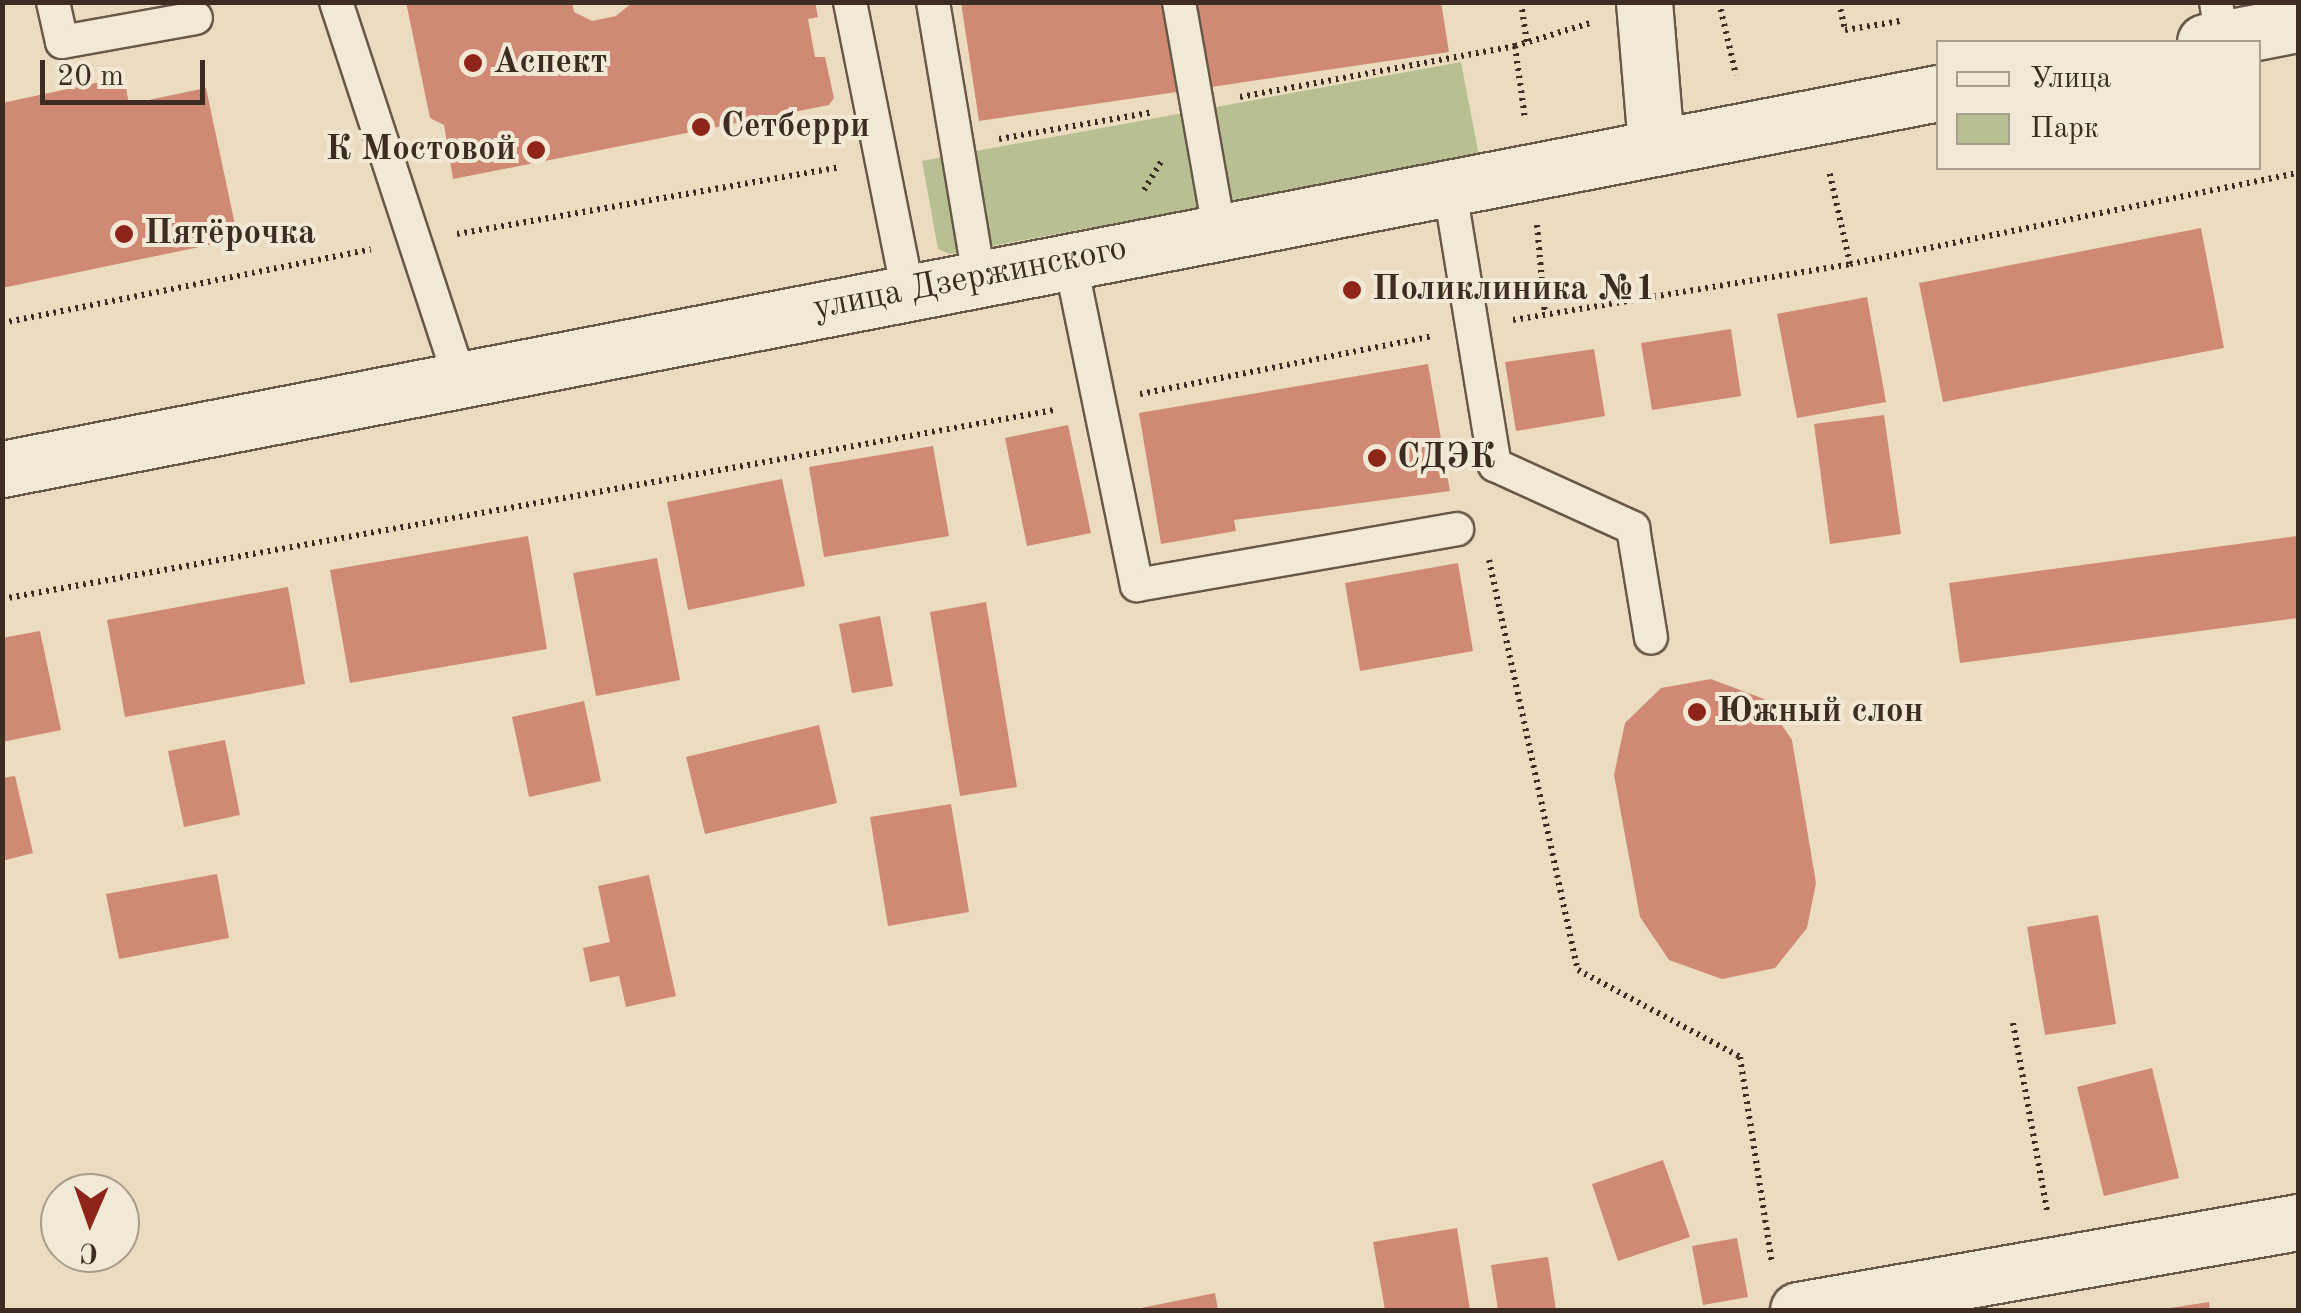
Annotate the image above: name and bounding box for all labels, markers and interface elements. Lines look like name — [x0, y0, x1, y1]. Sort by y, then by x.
scale bar — [45, 40, 210, 102]
legend — [1936, 40, 2261, 170]
place label: Аспект — [493, 42, 607, 84]
marker: Аспект — [462, 52, 484, 74]
text: 20 m — [57, 62, 124, 92]
text: Улица — [2030, 64, 2111, 94]
place label: Сетберри — [721, 106, 870, 148]
text: Парк — [2030, 114, 2099, 144]
marker: Сетберри — [690, 116, 712, 138]
place label: К Мостовой — [326, 129, 516, 171]
marker: К Мостовой — [525, 139, 547, 161]
place label: Пятёрочка — [144, 213, 316, 255]
marker: Пятёрочка — [113, 223, 135, 245]
street label: улица Дзержинского — [810, 228, 1130, 330]
place label: Поликлиника №1 — [1372, 269, 1656, 311]
marker: Поликлиника №1 — [1341, 279, 1363, 301]
place label: СДЭК — [1397, 437, 1495, 479]
marker: СДЭК — [1366, 447, 1388, 469]
place label: Южный слон — [1717, 691, 1924, 733]
marker: Южный слон — [1686, 701, 1708, 723]
north arrow — [40, 1173, 140, 1273]
text: С — [79, 1237, 99, 1265]

